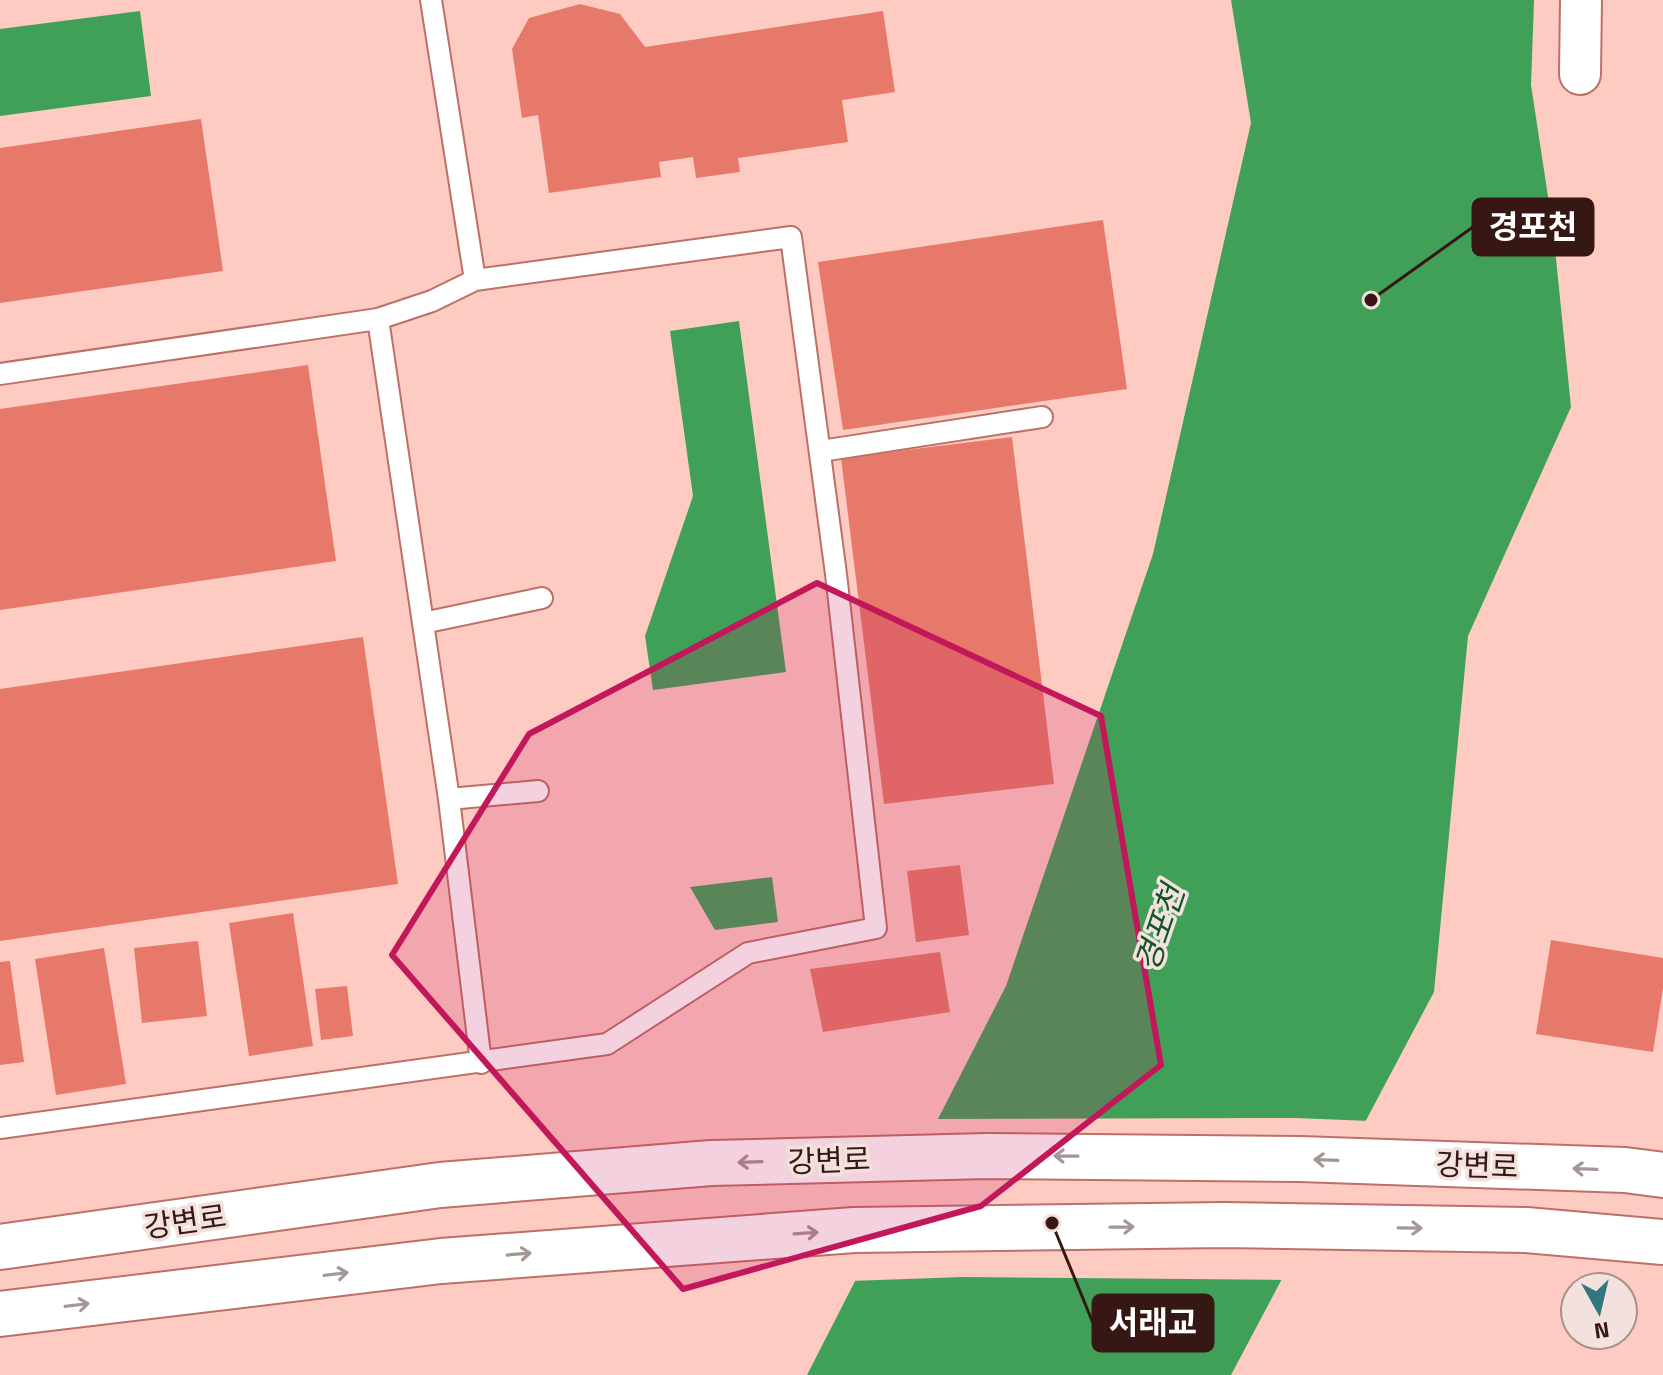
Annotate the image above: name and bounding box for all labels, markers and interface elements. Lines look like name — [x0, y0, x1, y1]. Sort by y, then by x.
callout: 경포천 — [1473, 199, 1593, 255]
text: 경포천 — [1489, 202, 1577, 250]
water label: 경포천 — [1122, 875, 1197, 978]
street label: 강변로 — [787, 1136, 871, 1184]
street label: 강변로 — [1435, 1141, 1519, 1189]
one-way arrow — [1053, 1149, 1080, 1164]
one-way arrow — [1313, 1152, 1340, 1167]
one-way arrow — [737, 1155, 764, 1170]
one-way arrow — [1572, 1161, 1599, 1176]
street label: 강변로 — [141, 1192, 229, 1250]
one-way arrow — [1108, 1219, 1135, 1234]
one-way arrow — [1396, 1220, 1423, 1236]
one-way arrow — [792, 1225, 819, 1240]
one-way arrow — [505, 1246, 532, 1261]
one-way arrow — [322, 1266, 349, 1281]
north arrow — [1559, 1271, 1639, 1351]
callout: 서래교 — [1093, 1295, 1213, 1351]
one-way arrow — [64, 1297, 90, 1312]
text: 서래교 — [1109, 1298, 1197, 1346]
text: N — [1592, 1313, 1612, 1349]

